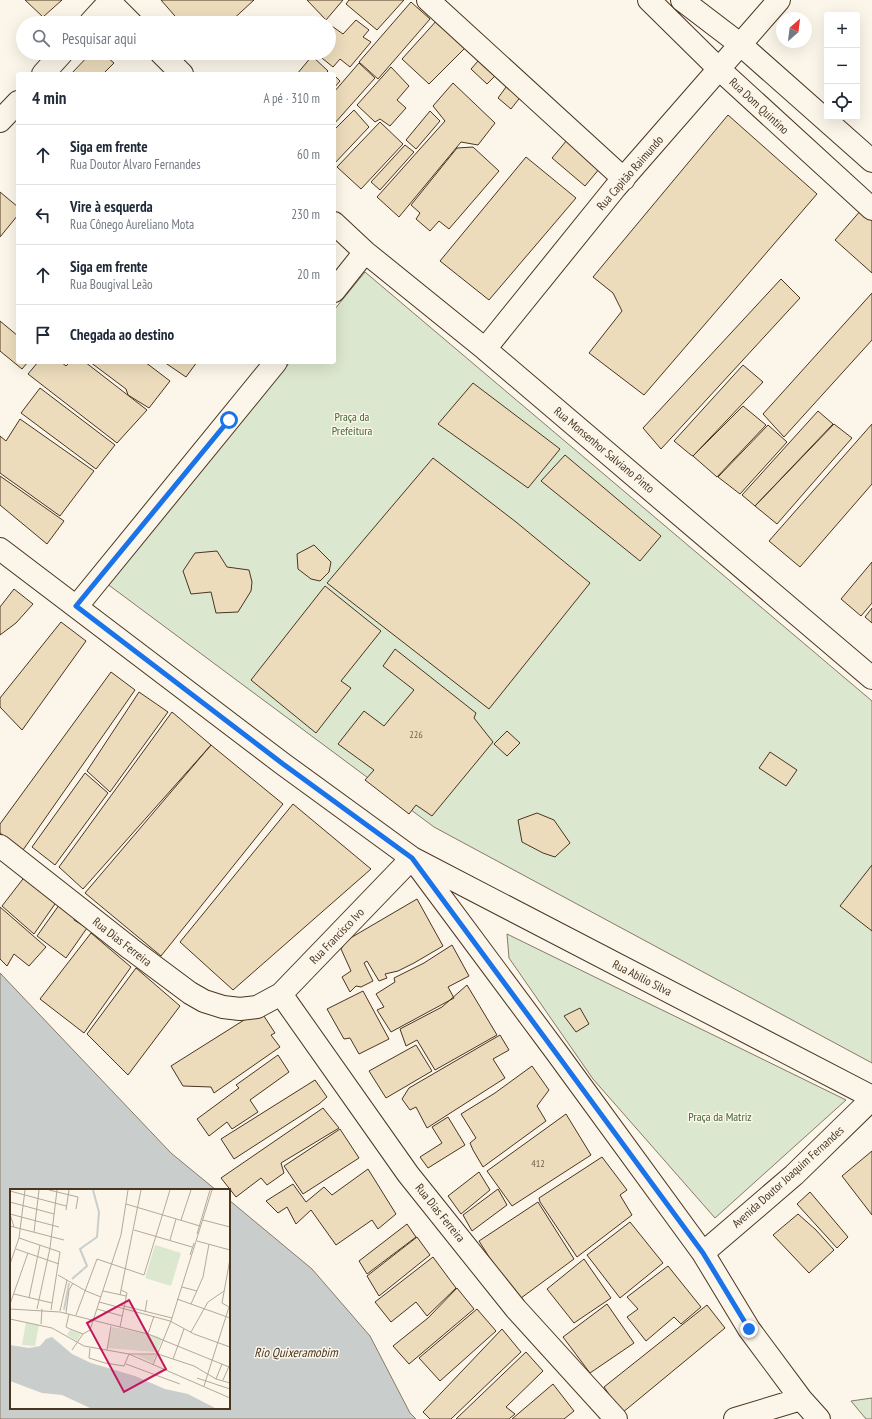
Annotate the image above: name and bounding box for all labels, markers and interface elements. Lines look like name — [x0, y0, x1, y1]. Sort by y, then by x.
north arrow — [776, 12, 812, 48]
map controls — [824, 12, 860, 120]
button: + — [824, 12, 860, 48]
search box — [16, 16, 336, 60]
icon: search — [30, 27, 52, 49]
text: Pesquisar aqui — [62, 29, 136, 48]
button: − — [824, 48, 860, 84]
street label: Rua Dom Quintino — [726, 74, 792, 137]
button: locate — [824, 84, 860, 120]
text: 4 min — [32, 87, 66, 109]
text: A pé · 310 m — [263, 90, 320, 107]
street label: Rua Capitão Raimundo — [593, 132, 666, 213]
text: Siga em frente — [70, 137, 148, 156]
icon: ahead — [32, 144, 54, 166]
text: 60 m — [297, 146, 320, 163]
text: Rua Doutor Alvaro Fernandes — [70, 156, 201, 173]
text: Vire à esquerda — [70, 197, 153, 216]
icon: left — [32, 204, 54, 226]
text: 230 m — [291, 206, 320, 223]
text: Rua Cônego Aureliano Mota — [70, 216, 194, 233]
text: Siga em frente — [70, 257, 148, 276]
icon: ahead — [32, 264, 54, 286]
text: 20 m — [297, 266, 320, 283]
text: Rua Bougival Leão — [70, 276, 153, 293]
icon: arrive — [32, 324, 54, 346]
text: Chegada ao destino — [70, 325, 174, 344]
street label: Rua Monsenhor Salviano Pinto — [551, 403, 658, 496]
park label: Praça da Prefeitura — [332, 409, 372, 438]
route start — [220, 411, 238, 429]
house number: 226 — [409, 728, 423, 741]
street label: Rua Francisco Ivo — [306, 905, 367, 967]
street label: Rua Dias Ferreira — [90, 914, 155, 969]
street label: Rua Abilio Silva — [610, 956, 675, 999]
park label: Praça da Matriz — [688, 1109, 752, 1124]
street label: Avenida Doutor Joaquim Fernandes — [729, 1122, 847, 1231]
house number: 412 — [531, 1157, 545, 1170]
street label: Rua Dias Ferreira — [412, 1180, 469, 1245]
inset map — [10, 1189, 230, 1409]
route end — [740, 1320, 758, 1338]
water label: Rio Quixeramobim — [254, 1344, 339, 1361]

